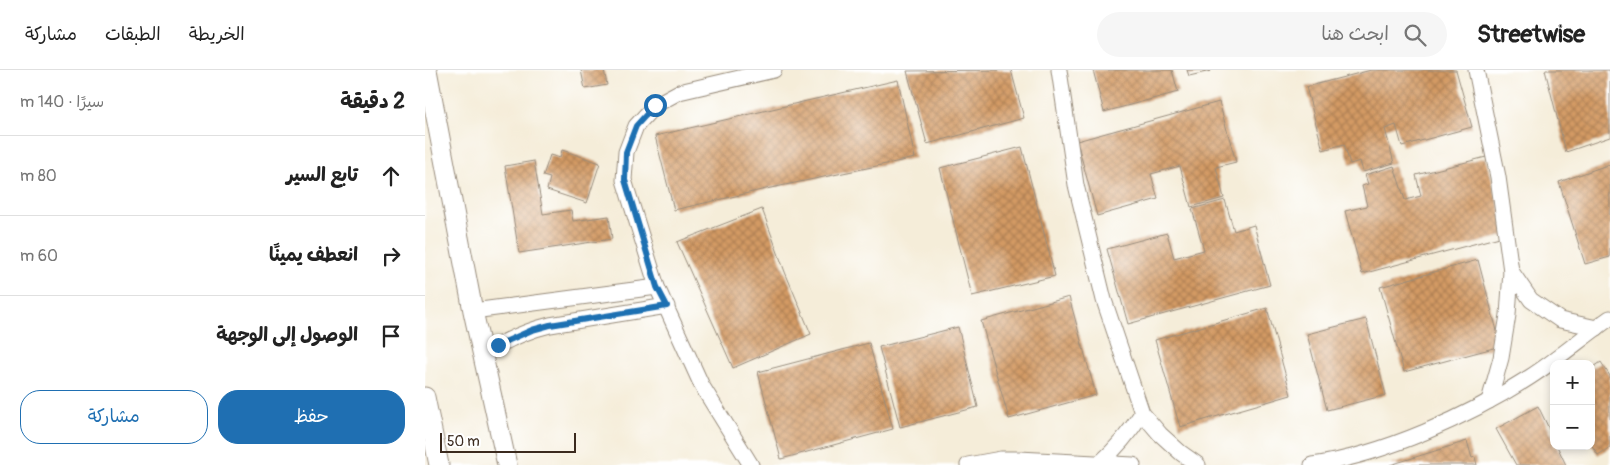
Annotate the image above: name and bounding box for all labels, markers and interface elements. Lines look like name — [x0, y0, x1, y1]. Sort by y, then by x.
search box — [1097, 12, 1447, 57]
text: Streetwise — [1477, 20, 1585, 49]
icon: search — [1401, 21, 1429, 49]
text: ابحث هنا — [1321, 22, 1389, 46]
text: مشاركة — [25, 23, 77, 46]
text: الطبقات — [105, 23, 161, 46]
text: الخريطة — [189, 23, 245, 46]
text: 2 دقيقة — [340, 88, 405, 115]
text: سيرًا · 140 m — [20, 92, 104, 112]
route start — [644, 94, 667, 117]
icon: ahead — [377, 162, 405, 190]
text: تابع السير — [286, 163, 358, 187]
text: 80 m — [20, 166, 57, 186]
icon: right — [377, 242, 405, 270]
text: انعطف يمينًا — [269, 243, 358, 267]
text: 60 m — [20, 246, 58, 266]
icon: arrive — [377, 322, 405, 350]
text: الوصول إلى الوجهة — [216, 323, 358, 347]
route end — [487, 334, 510, 357]
map controls — [1550, 360, 1595, 450]
button: + — [1550, 360, 1595, 405]
button: مشاركة — [20, 390, 208, 444]
button: حفظ — [218, 390, 405, 444]
button: − — [1550, 405, 1595, 450]
scale bar — [440, 430, 576, 453]
text: 50 m — [447, 433, 480, 450]

